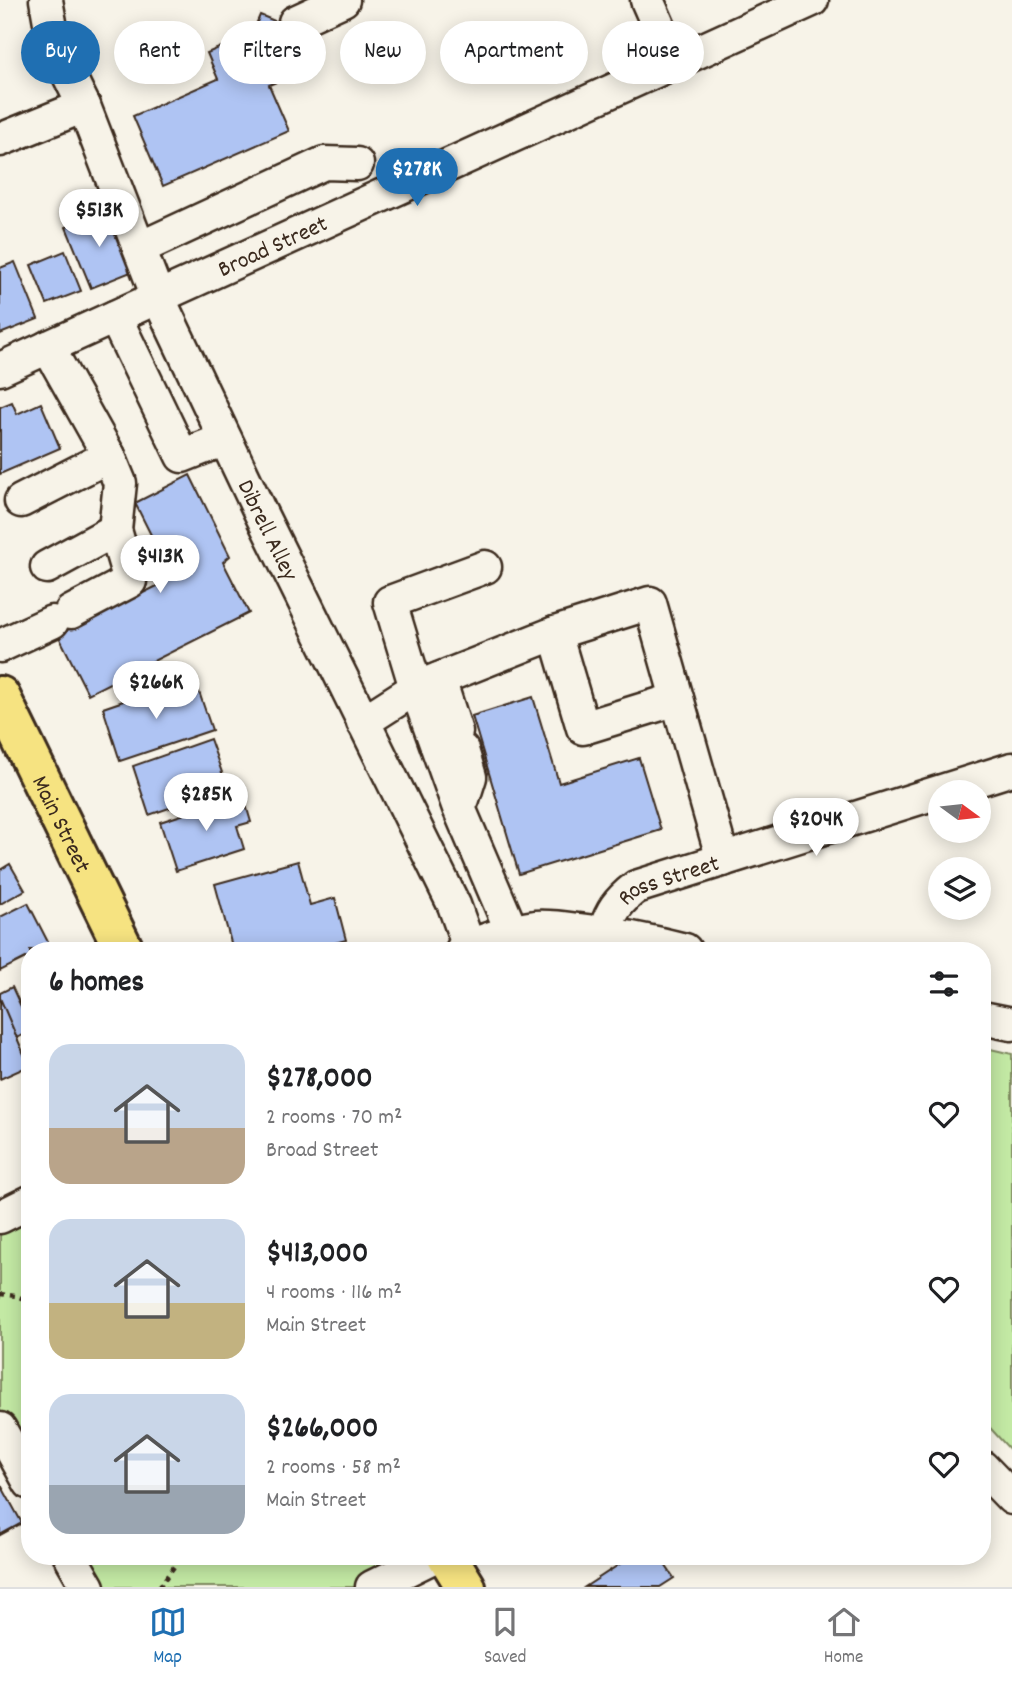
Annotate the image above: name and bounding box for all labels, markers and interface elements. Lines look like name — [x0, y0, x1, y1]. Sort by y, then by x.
chip: Buy — [21, 21, 100, 84]
chip: Rent — [114, 21, 205, 84]
chip: Filters — [219, 21, 326, 84]
chip: New — [340, 21, 426, 84]
chip: Apartment — [440, 21, 588, 84]
chip: House — [602, 21, 704, 84]
pin: $278K — [368, 148, 466, 208]
text: $278K — [392, 154, 442, 187]
pin: $513K — [50, 190, 148, 249]
text: $513K — [75, 195, 123, 228]
street label: Broad Street — [213, 208, 334, 288]
street label: Dibrell Alley — [227, 475, 306, 588]
pin: $413K — [111, 536, 209, 595]
text: $413K — [136, 541, 184, 574]
pin: $266K — [107, 662, 205, 721]
text: $266K — [129, 667, 183, 700]
street label: Main Street — [21, 770, 98, 880]
pin: $285K — [157, 774, 255, 833]
text: $285K — [180, 779, 232, 812]
north arrow — [928, 780, 990, 844]
map controls — [928, 780, 991, 920]
pin: $204K — [767, 798, 865, 858]
text: $204K — [789, 804, 843, 837]
street label: Ross Street — [611, 848, 724, 915]
button: layers — [928, 857, 991, 920]
text: 6 homes — [49, 963, 144, 1006]
icon: filters — [925, 965, 963, 1003]
text: $278,000 — [266, 1059, 373, 1102]
icon: home — [105, 1072, 189, 1156]
icon: heart — [925, 1095, 963, 1133]
text: 2 rooms · 70 m² — [266, 1102, 402, 1135]
text: Broad Street — [266, 1135, 378, 1168]
text: $413,000 — [266, 1234, 368, 1277]
icon: home — [105, 1247, 189, 1331]
icon: heart — [925, 1270, 963, 1308]
text: 4 rooms · 116 m² — [266, 1277, 402, 1310]
text: Main Street — [266, 1310, 366, 1343]
text: $266,000 — [266, 1409, 378, 1452]
icon: home — [105, 1422, 189, 1506]
icon: heart — [925, 1445, 963, 1483]
text: 2 rooms · 58 m² — [266, 1452, 401, 1485]
text: Main Street — [266, 1485, 366, 1518]
tab: Map — [149, 1603, 187, 1672]
tab: Saved — [484, 1603, 526, 1672]
tab: Home — [824, 1603, 863, 1672]

